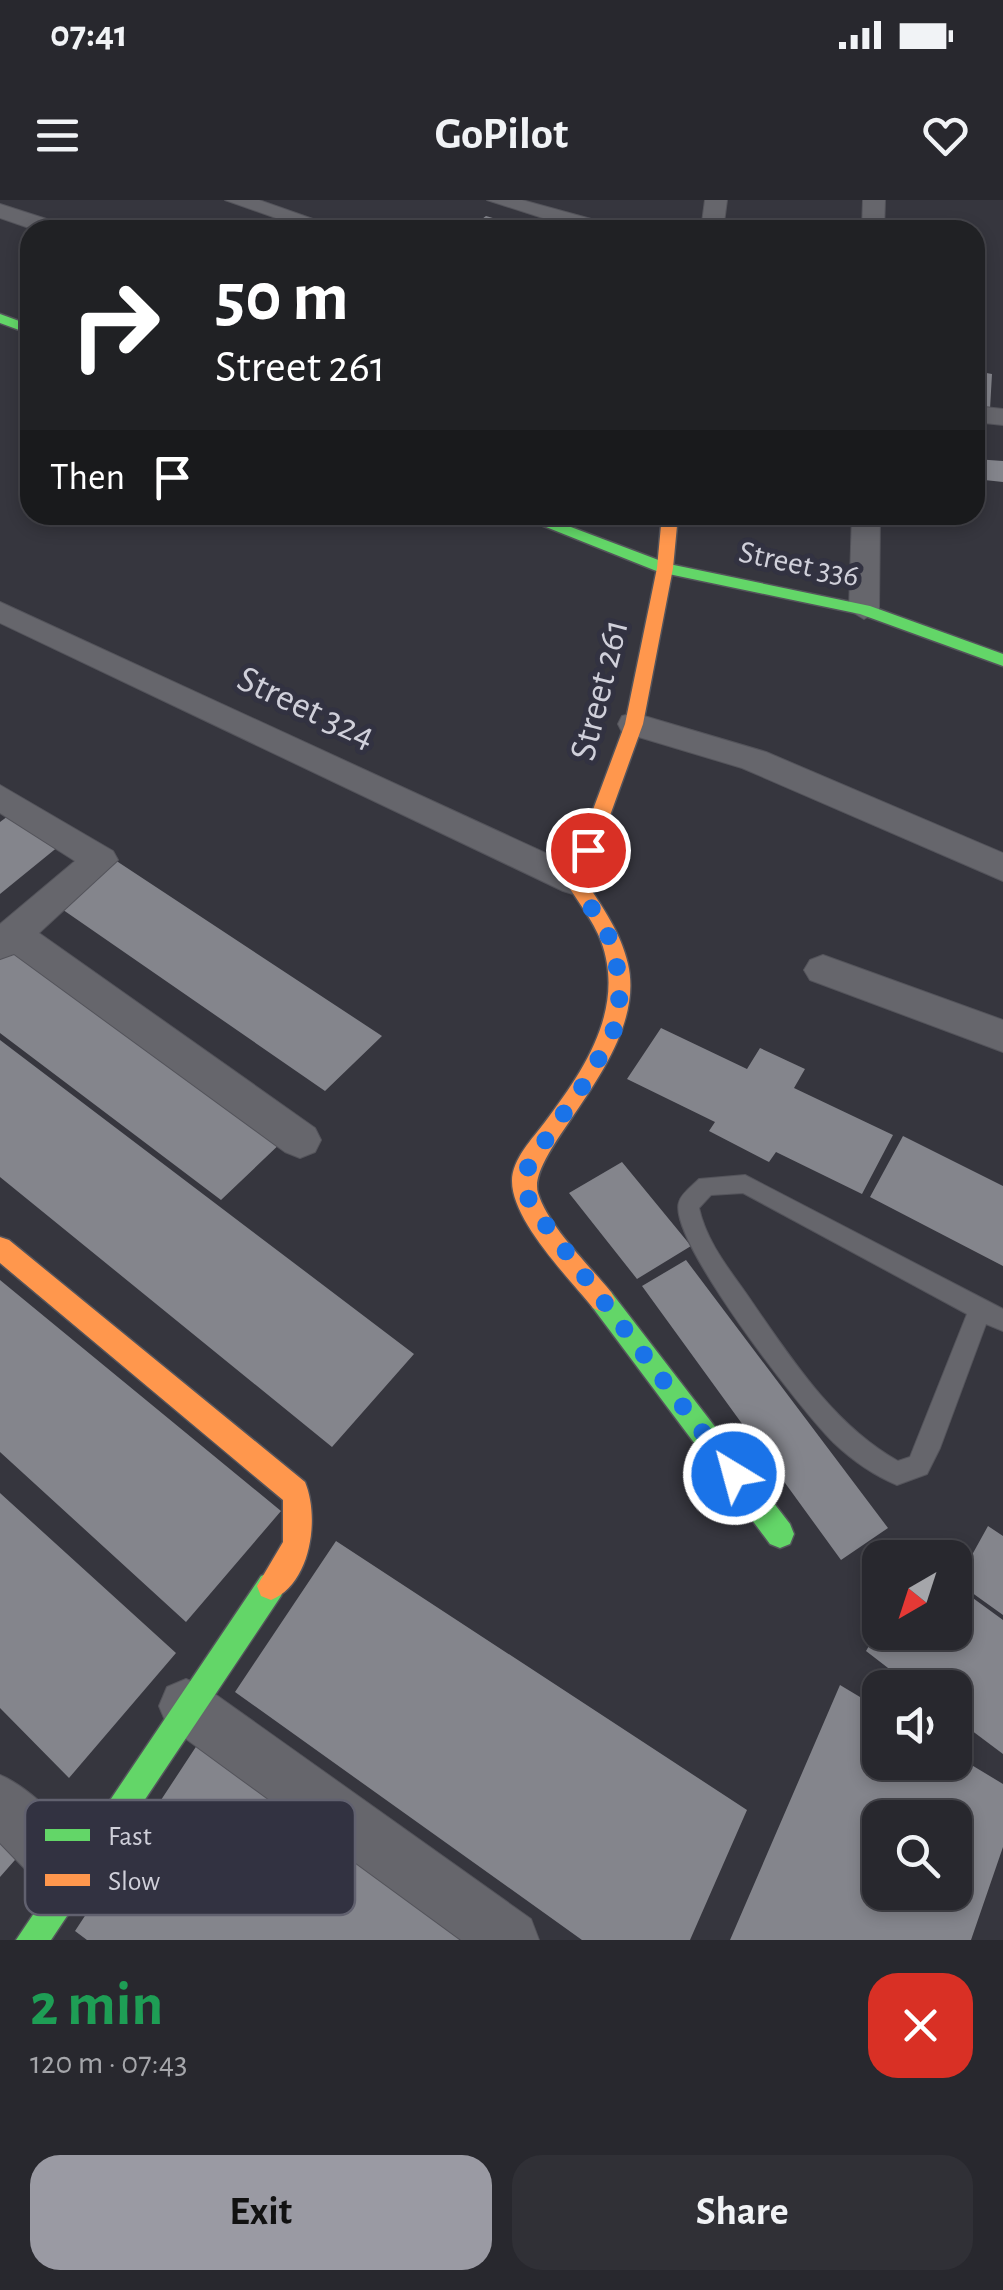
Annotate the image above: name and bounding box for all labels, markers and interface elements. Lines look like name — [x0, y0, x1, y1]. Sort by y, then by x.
text: 07:41 — [50, 16, 128, 54]
icon: menu — [30, 108, 85, 163]
icon: heart — [918, 108, 973, 163]
text: GoPilot — [435, 112, 568, 157]
icon: right — [50, 260, 180, 390]
text: 50 m — [215, 263, 349, 333]
text: Street 261 — [215, 345, 385, 390]
icon: arrive — [145, 450, 200, 505]
text: Then — [50, 459, 125, 497]
street label: Street 336 — [736, 536, 862, 592]
street label: Street 261 — [564, 616, 636, 764]
street label: Street 324 — [231, 660, 381, 756]
pin — [546, 808, 631, 893]
icon: arrive — [561, 823, 616, 878]
position arrow — [682, 1422, 786, 1526]
north arrow — [862, 1540, 972, 1650]
map controls — [862, 1540, 972, 1910]
button: sound — [862, 1670, 972, 1780]
legend — [25, 1800, 355, 1915]
button: search — [862, 1800, 972, 1910]
text: Fast — [108, 1823, 152, 1851]
text: Slow — [108, 1868, 160, 1896]
button: close — [868, 1973, 973, 2078]
text: 2 min — [30, 1976, 163, 2036]
text: 120 m · 07:43 — [30, 2047, 187, 2079]
button: Exit — [30, 2155, 492, 2270]
button: Share — [512, 2155, 973, 2270]

